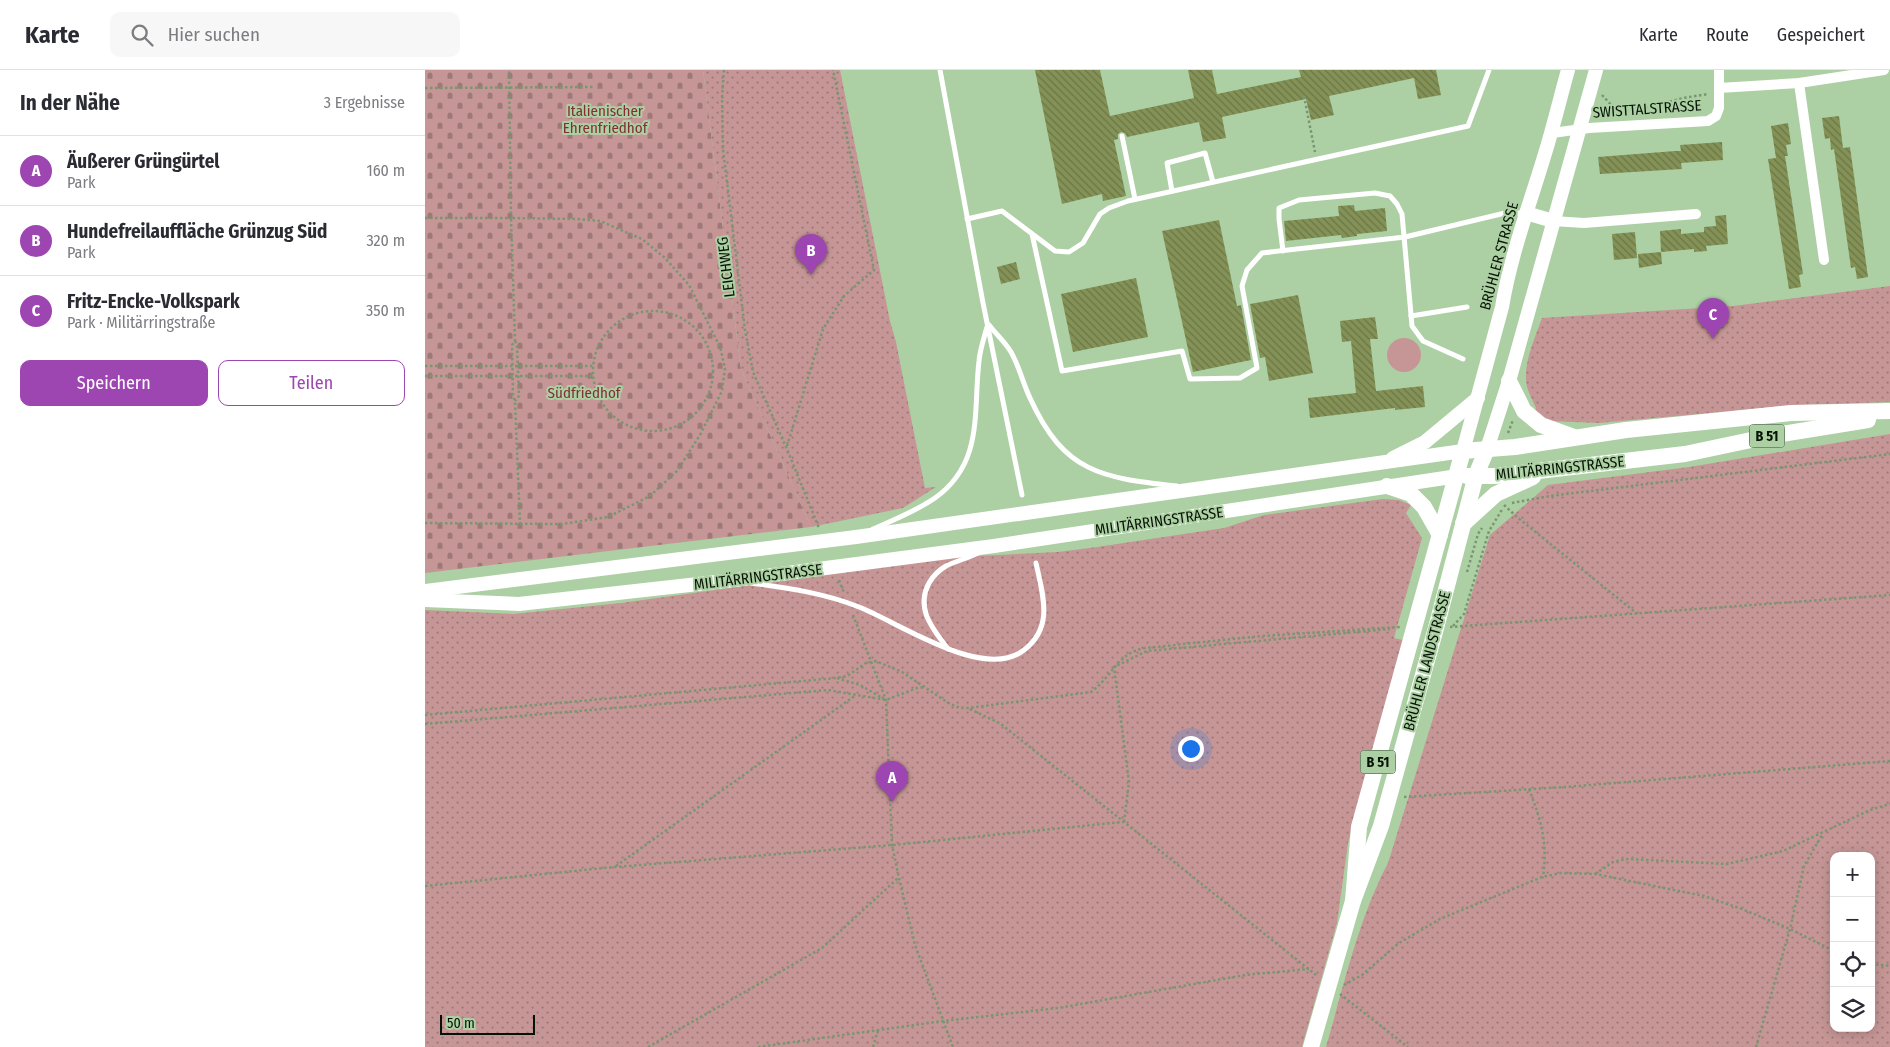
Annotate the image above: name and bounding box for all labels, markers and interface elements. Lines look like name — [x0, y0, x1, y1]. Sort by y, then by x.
search box — [110, 12, 460, 57]
text: Karte — [25, 21, 80, 49]
icon: search — [128, 21, 156, 49]
text: Hier suchen — [168, 23, 260, 46]
text: Karte — [1639, 24, 1678, 46]
text: Route — [1706, 24, 1749, 46]
text: Gespeichert — [1777, 24, 1865, 46]
text: In der Nähe — [20, 90, 120, 116]
text: 3 Ergebnisse — [324, 93, 405, 112]
street label: SWISTTALSTRASSE — [1592, 96, 1702, 122]
park label: Italienischer Ehrenfriedhof — [563, 102, 649, 137]
text: Äußerer Grüngürtel — [67, 150, 219, 173]
text: A — [32, 161, 40, 180]
text: 160 m — [366, 161, 405, 180]
text: Park — [67, 173, 95, 192]
street label: BRÜHLER STRASSE — [1476, 200, 1522, 312]
text: Hundefreilauffläche Grünzug Süd — [67, 220, 327, 243]
text: B — [32, 231, 40, 250]
text: 320 m — [366, 231, 405, 250]
pin: B — [795, 234, 827, 275]
street label: LEICHWEG — [713, 236, 739, 298]
text: Park — [67, 243, 95, 262]
text: Fritz-Encke-Volkspark — [67, 290, 240, 313]
pin: C — [1697, 298, 1729, 339]
text: C — [32, 301, 40, 320]
text: 350 m — [366, 301, 405, 320]
text: Park · Militärringstraße — [67, 313, 215, 332]
button: Speichern — [20, 360, 208, 406]
button: Teilen — [218, 360, 405, 406]
park label: Südfriedhof — [548, 384, 622, 402]
road number: B 51 — [1749, 424, 1785, 448]
street label: MILITÄRRINGSTRASSE — [1495, 452, 1625, 484]
street label: MILITÄRRINGSTRASSE — [1094, 503, 1224, 539]
street label: MILITÄRRINGSTRASSE — [693, 560, 823, 594]
street label: BRÜHLER LANDSTRASSE — [1400, 589, 1454, 733]
your location — [1178, 736, 1204, 762]
road number: B 51 — [1361, 750, 1395, 774]
pin: A — [876, 761, 908, 802]
map controls — [1830, 852, 1875, 1032]
button: + — [1830, 852, 1875, 897]
button: − — [1830, 897, 1875, 942]
button: locate — [1830, 942, 1875, 987]
button: layers — [1830, 987, 1875, 1032]
scale bar — [440, 1012, 535, 1035]
text: 50 m — [447, 1015, 475, 1032]

